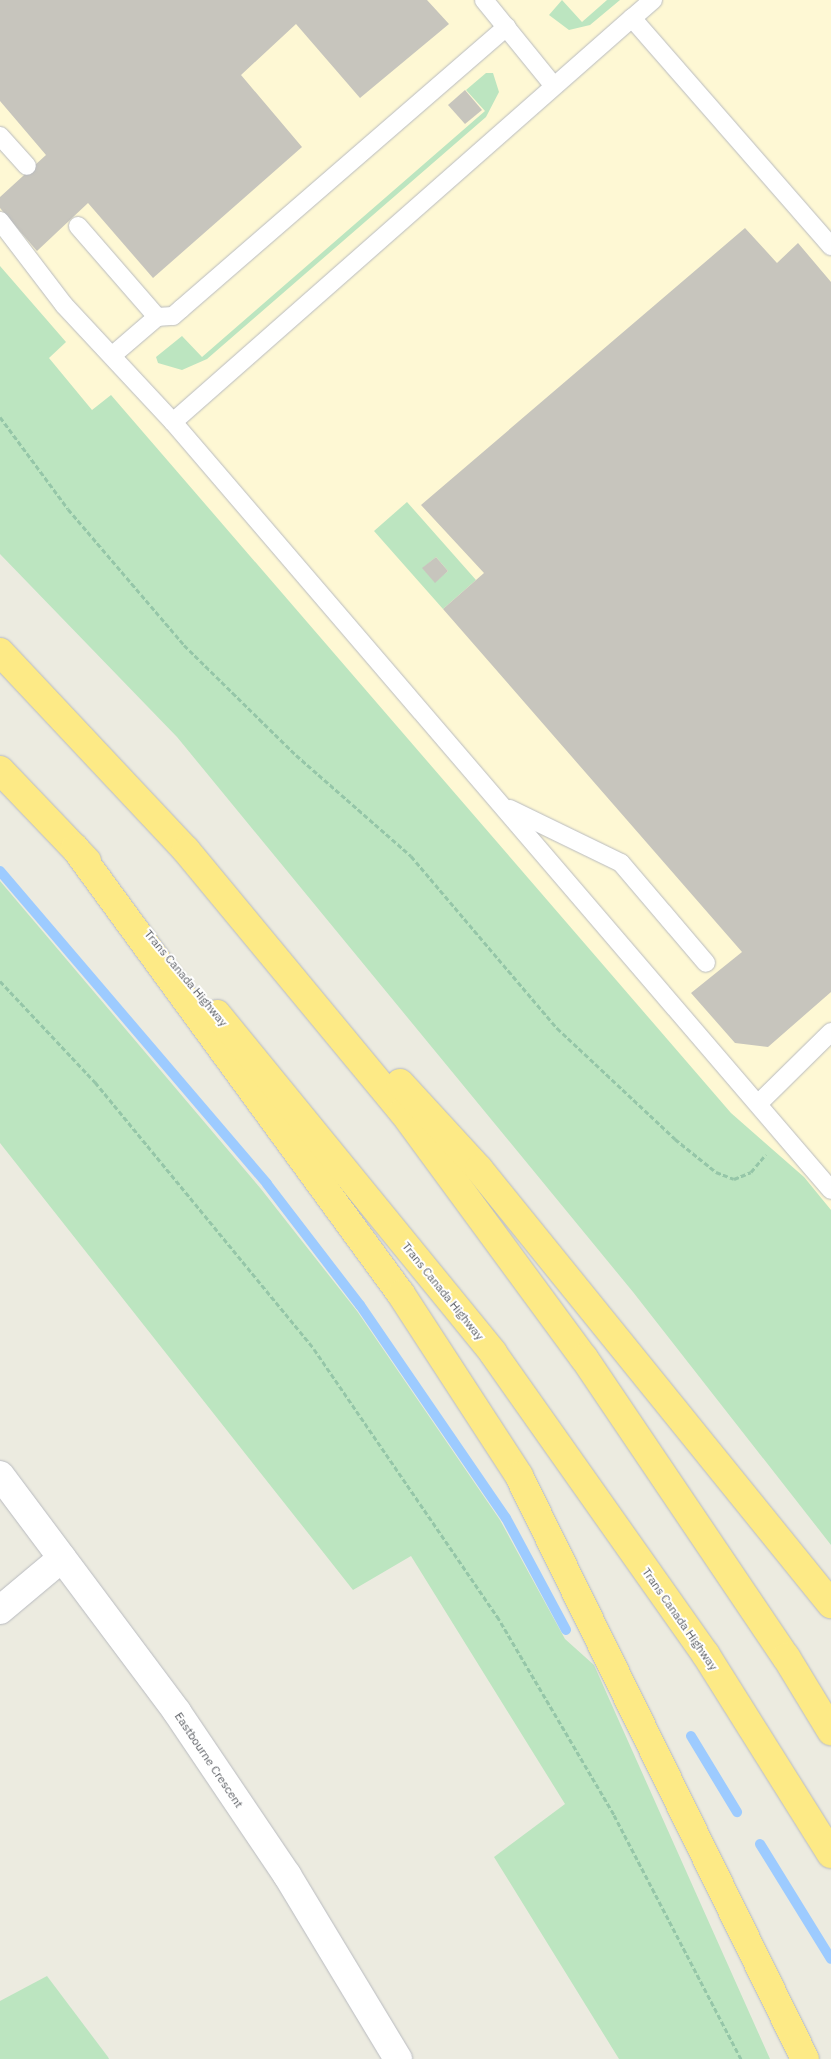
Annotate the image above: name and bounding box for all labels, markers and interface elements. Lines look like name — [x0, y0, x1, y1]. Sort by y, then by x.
street label: Trans Canada Highway — [141, 927, 231, 1029]
street label: Trans Canada Highway — [399, 1239, 487, 1343]
street label: Trans Canada Highway — [639, 1565, 721, 1673]
street label: Eastbourne Crescent — [172, 1709, 246, 1811]

